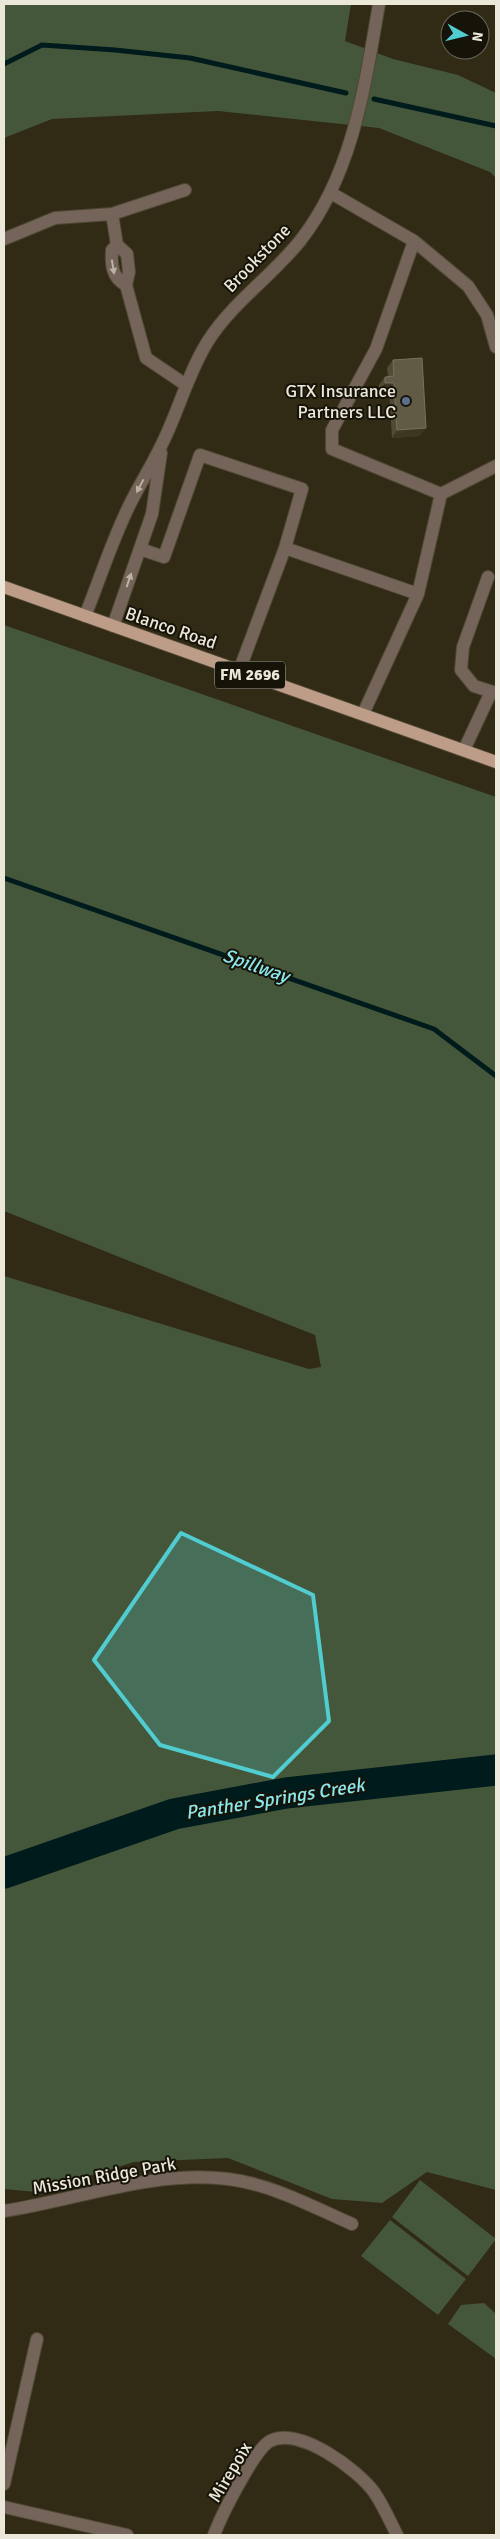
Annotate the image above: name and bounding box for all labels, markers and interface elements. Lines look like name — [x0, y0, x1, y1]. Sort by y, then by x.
north arrow — [440, 10, 490, 60]
text: N — [468, 31, 486, 43]
street label: Brookstone — [219, 219, 295, 297]
one-way arrow — [110, 259, 118, 275]
place label: GTX Insurance Partners LLC — [285, 380, 396, 423]
marker: GTX Insurance Partners LLC — [400, 395, 412, 407]
one-way arrow — [136, 479, 144, 493]
one-way arrow — [125, 572, 133, 587]
street label: Blanco Road — [122, 602, 220, 654]
road number: FM 2696 — [215, 662, 285, 688]
water label: Spillway — [220, 944, 294, 989]
water label: Panther Springs Creek — [184, 1773, 368, 1825]
street label: Mission Ridge Park — [30, 2153, 178, 2199]
street label: Mirepoix — [203, 2437, 257, 2506]

